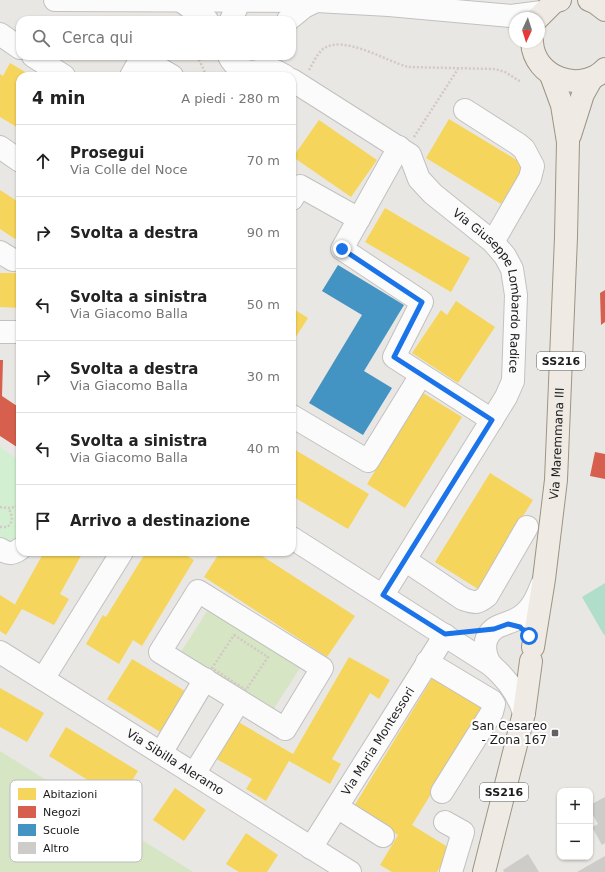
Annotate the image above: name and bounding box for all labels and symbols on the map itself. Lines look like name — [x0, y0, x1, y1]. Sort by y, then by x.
north arrow — [509, 12, 545, 48]
street label: Via Giuseppe Lombardo Radice — [450, 206, 523, 374]
route end — [333, 240, 351, 258]
road number: SS216 — [537, 352, 585, 370]
street label: Via Maremmana III — [547, 387, 567, 501]
route start — [520, 627, 538, 645]
street label: Via Maria Montessori — [339, 685, 417, 798]
place label: San Cesareo - Zona 167 — [472, 719, 547, 747]
street label: Via Sibilla Aleramo — [124, 726, 227, 798]
marker: San Cesareo - Zona 167 — [550, 728, 560, 738]
legend — [10, 780, 142, 862]
road number: SS216 — [480, 783, 528, 801]
text: Abitazioni — [43, 788, 97, 801]
text: Negozi — [43, 806, 81, 819]
text: Scuole — [43, 824, 80, 837]
text: Altro — [43, 842, 69, 855]

